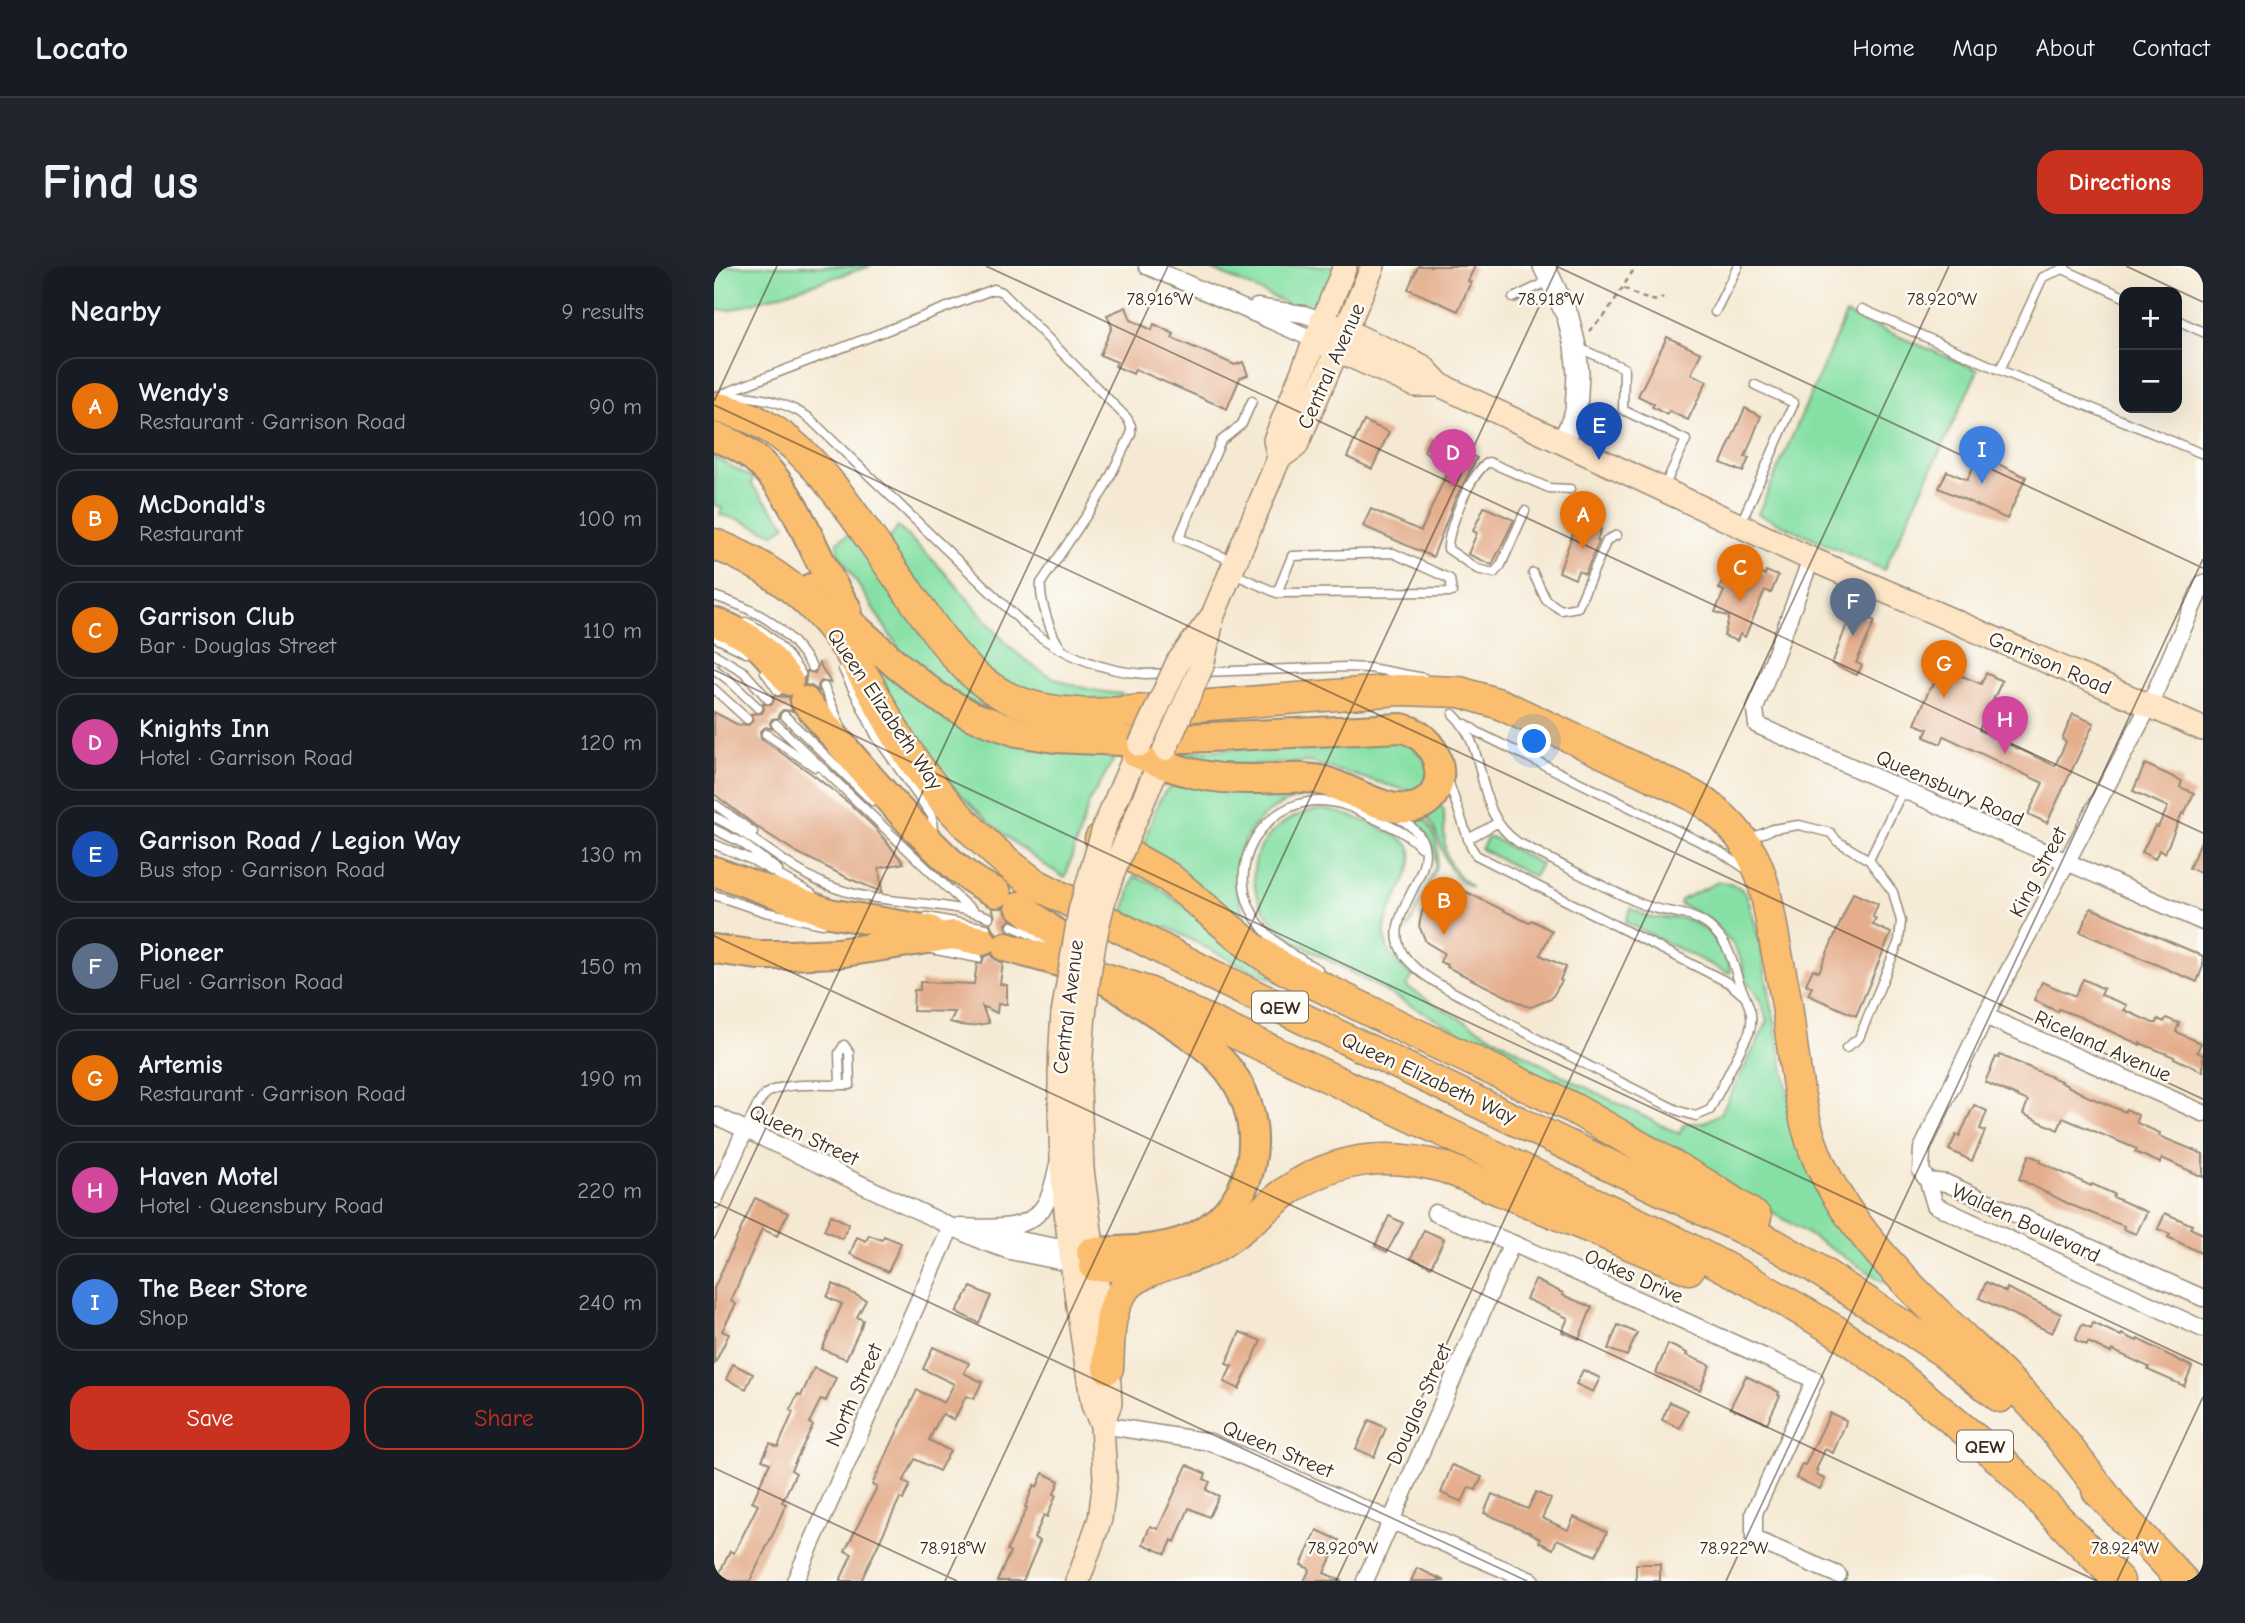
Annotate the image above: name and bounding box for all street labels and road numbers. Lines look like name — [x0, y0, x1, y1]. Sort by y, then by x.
street label: Central Avenue — [1293, 299, 1369, 433]
street label: Queen Elizabeth Way — [822, 624, 948, 795]
street label: Garrison Road — [1985, 626, 2115, 700]
street label: Queensbury Road — [1872, 745, 2028, 831]
street label: King Street — [2004, 822, 2072, 921]
street label: Central Avenue — [1048, 938, 1088, 1076]
road number: QEW — [1252, 992, 1308, 1022]
street label: Riceland Avenue — [2031, 1005, 2175, 1087]
street label: Queen Elizabeth Way — [1338, 1027, 1521, 1129]
street label: Queen Street — [746, 1099, 863, 1171]
street label: Walden Boulevard — [1948, 1178, 2104, 1268]
street label: Oakes Drive — [1581, 1244, 1687, 1308]
street label: North Street — [821, 1339, 888, 1450]
street label: Douglas Street — [1382, 1339, 1457, 1468]
street label: Queen Street — [1219, 1415, 1338, 1483]
road number: QEW — [1957, 1430, 2013, 1462]

